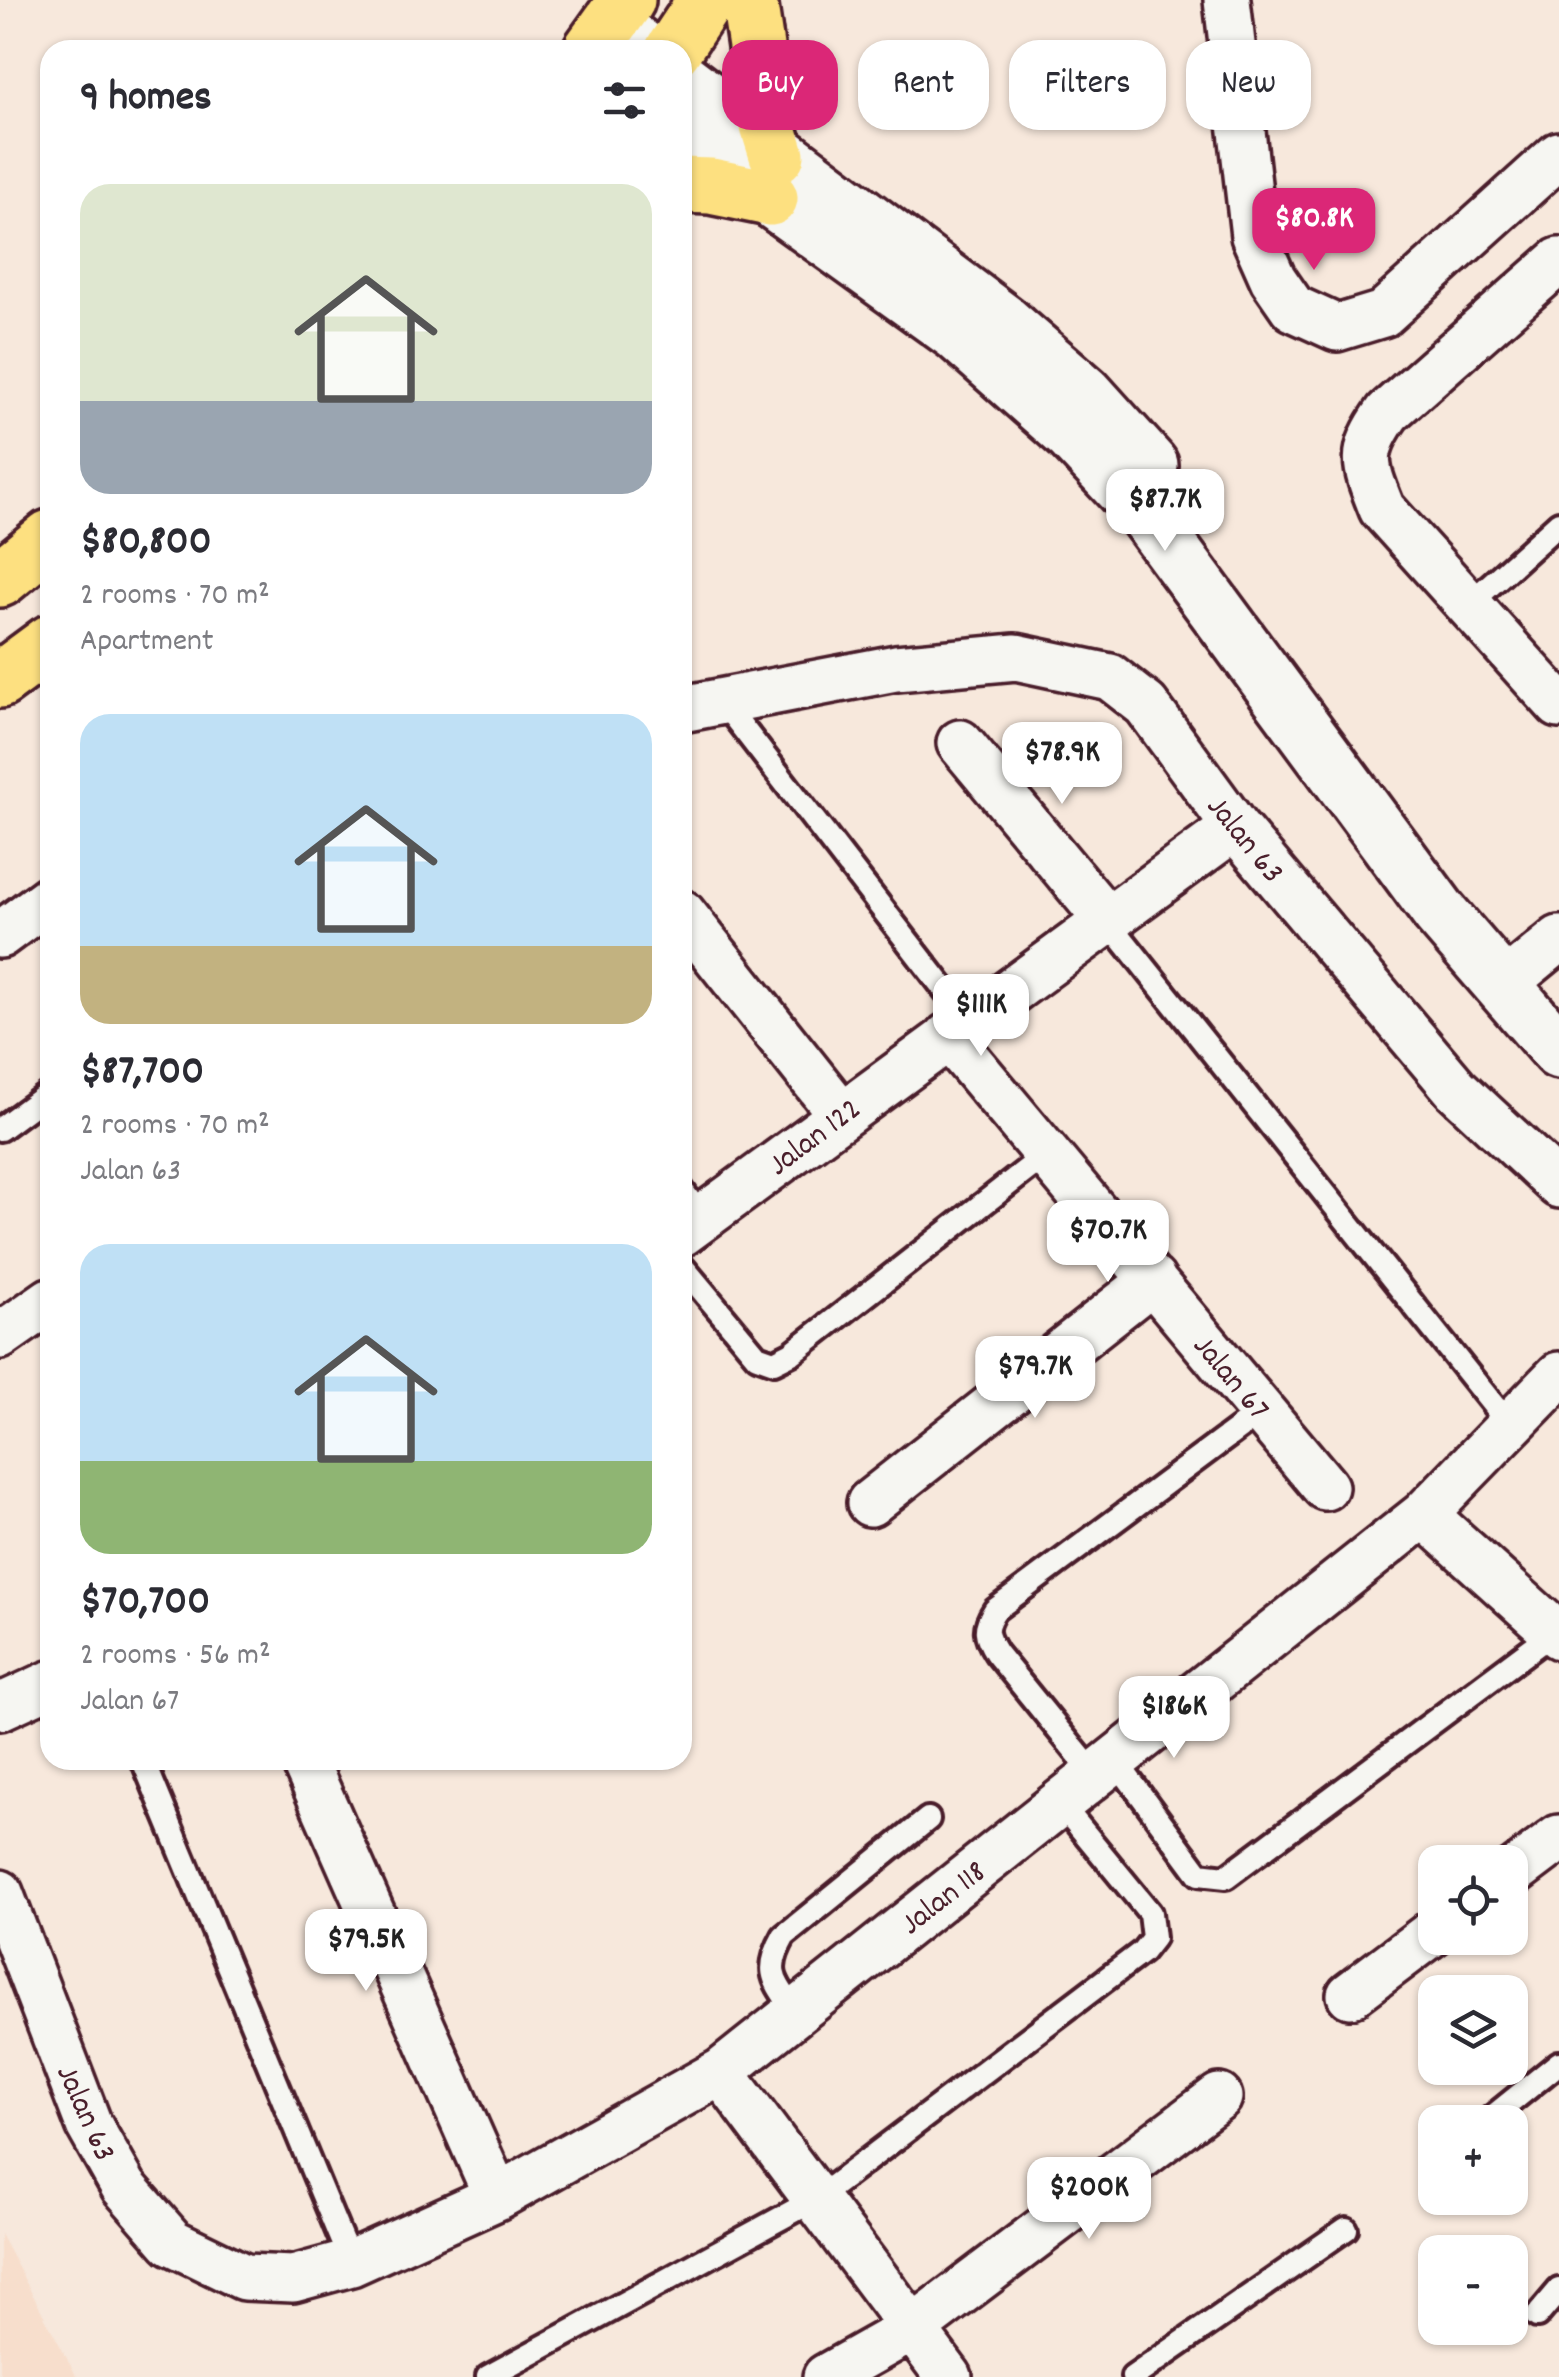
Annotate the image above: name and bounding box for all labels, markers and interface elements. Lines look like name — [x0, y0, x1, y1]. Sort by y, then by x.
chip: Buy — [722, 40, 838, 130]
chip: Rent — [858, 40, 989, 130]
chip: Filters — [1009, 40, 1166, 130]
chip: New — [1186, 40, 1311, 130]
text: 9 homes — [80, 70, 212, 130]
icon: filters — [597, 73, 652, 128]
pin: $80.8K — [1233, 188, 1395, 273]
text: $80.8K — [1274, 197, 1354, 243]
icon: home — [276, 249, 456, 429]
pin: $87.7K — [1084, 469, 1246, 554]
text: $87.7K — [1128, 478, 1202, 524]
text: $80,800 — [80, 514, 212, 574]
text: 2 rooms · 70 m² — [80, 574, 270, 620]
text: Apartment — [80, 620, 214, 666]
pin: $78.9K — [981, 722, 1143, 807]
text: $78.9K — [1024, 731, 1100, 777]
icon: home — [276, 779, 456, 959]
street label: Jalan 63 — [1193, 787, 1293, 895]
pin: $111K — [911, 974, 1051, 1059]
text: $111K — [955, 983, 1007, 1029]
text: $87,700 — [80, 1044, 204, 1104]
street label: Jalan 122 — [760, 1089, 872, 1189]
text: 2 rooms · 70 m² — [80, 1104, 270, 1150]
text: Jalan 63 — [80, 1150, 181, 1196]
pin: $70.7K — [1027, 1200, 1189, 1285]
text: $70.7K — [1069, 1209, 1147, 1255]
icon: home — [276, 1309, 456, 1489]
street label: Jalan 67 — [1180, 1326, 1279, 1432]
pin: $79.7K — [954, 1336, 1116, 1421]
text: $79.7K — [997, 1345, 1073, 1391]
text: $70,700 — [80, 1574, 210, 1634]
text: 2 rooms · 56 m² — [80, 1634, 271, 1680]
pin: $186K — [1104, 1676, 1244, 1761]
text: Jalan 67 — [80, 1680, 179, 1726]
text: $186K — [1141, 1685, 1207, 1731]
map controls — [1418, 1845, 1528, 2345]
button: locate — [1418, 1845, 1528, 1955]
street label: Jalan 118 — [892, 1852, 998, 1948]
pin: $79.5K — [285, 1909, 447, 1994]
text: $79.5K — [327, 1918, 405, 1964]
button: layers — [1418, 1975, 1528, 2085]
street label: Jalan 63 — [42, 2058, 125, 2170]
button: + — [1418, 2105, 1528, 2215]
pin: $200K — [1019, 2157, 1159, 2242]
text: $200K — [1049, 2166, 1129, 2212]
button: − — [1418, 2235, 1528, 2345]

